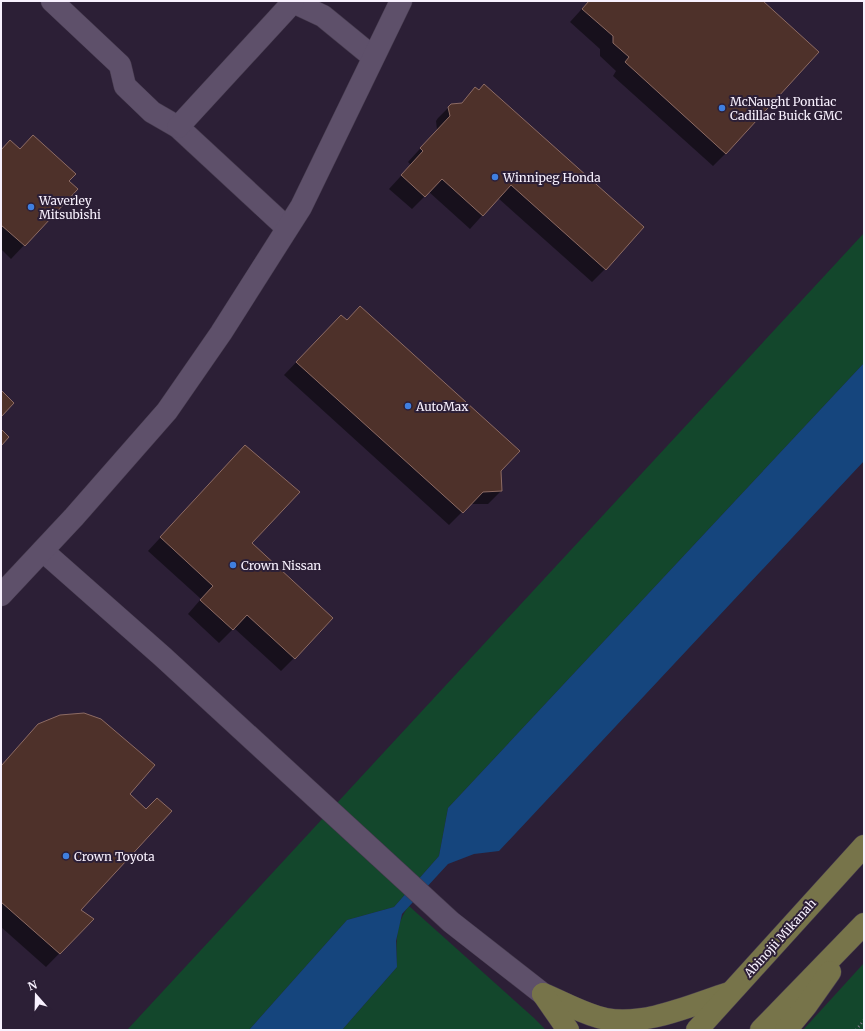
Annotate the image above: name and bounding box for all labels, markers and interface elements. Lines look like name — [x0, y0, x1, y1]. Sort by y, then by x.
place label: McNaught Pontiac Cadillac Buick GMC — [730, 94, 842, 123]
marker: McNaught Pontiac Cadillac Buick GMC — [717, 103, 727, 113]
place label: Winnipeg Honda — [502, 170, 601, 185]
marker: Winnipeg Honda — [490, 172, 500, 182]
place label: Waverley Mitsubishi — [38, 193, 101, 222]
marker: Waverley Mitsubishi — [26, 202, 36, 212]
place label: AutoMax — [415, 399, 469, 414]
marker: AutoMax — [403, 401, 413, 411]
place label: Crown Nissan — [241, 558, 321, 573]
marker: Crown Nissan — [228, 560, 238, 570]
place label: Crown Toyota — [74, 849, 155, 864]
marker: Crown Toyota — [61, 851, 71, 861]
street label: Abinojii Mikanah — [740, 896, 819, 981]
north arrow — [16, 975, 56, 1015]
text: N — [26, 977, 39, 994]

